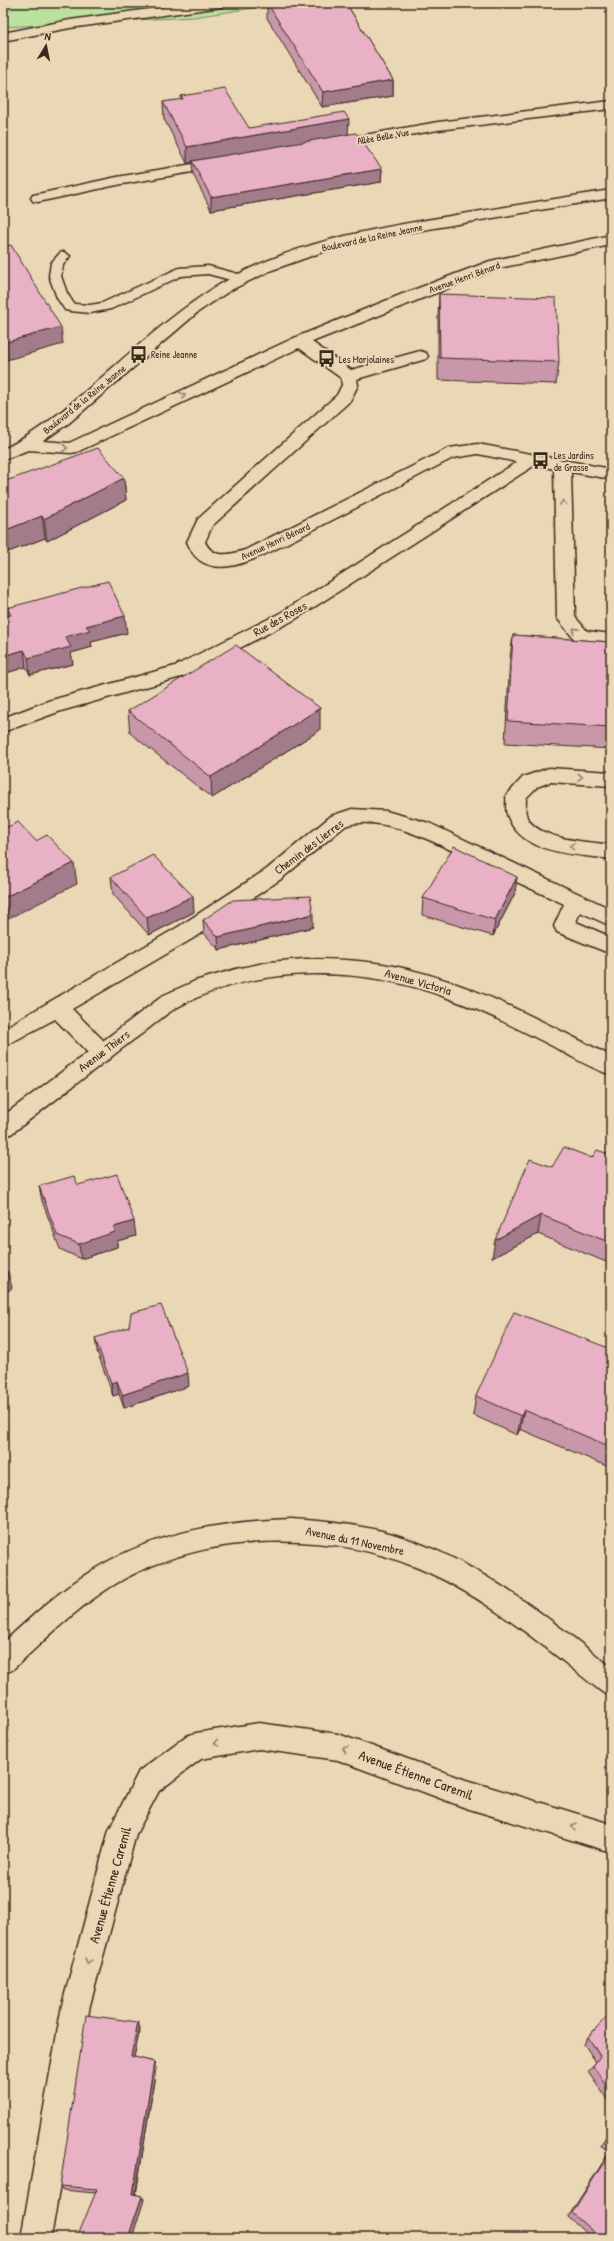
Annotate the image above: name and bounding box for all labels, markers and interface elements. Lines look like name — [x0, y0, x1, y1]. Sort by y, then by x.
north arrow — [26, 26, 66, 66]
text: N — [44, 29, 52, 44]
street label: Allée Belle Vue — [356, 126, 410, 147]
street label: Boulevard de la Reine Jeanne — [320, 220, 424, 255]
street label: Avenue Henri Bénard — [427, 259, 501, 296]
bus stop icon: Reine Jeanne — [128, 344, 148, 364]
place label: Reine Jeanne — [151, 348, 197, 361]
bus stop icon: Les Marjolaines — [316, 349, 336, 369]
place label: Les Marjolaines — [339, 353, 394, 366]
street label: Boulevard de la Reine Jeanne — [40, 362, 128, 437]
one-way arrow — [178, 392, 186, 400]
one-way arrow — [62, 443, 68, 452]
place label: Les Jardins de Grasse — [554, 449, 594, 474]
bus stop icon: Les Jardins de Grasse — [531, 451, 551, 471]
one-way arrow — [559, 500, 568, 506]
street label: Avenue Henri Bénard — [239, 520, 312, 563]
street label: Rue des Roses — [250, 597, 310, 640]
one-way arrow — [573, 627, 580, 634]
one-way arrow — [577, 773, 583, 781]
street label: Chemin des Lierres — [271, 815, 347, 878]
one-way arrow — [569, 842, 576, 851]
street label: Avenue Victoria — [383, 964, 454, 999]
street label: Avenue Thiers — [74, 1025, 133, 1076]
street label: Avenue du 11 Novembre — [304, 1522, 406, 1559]
one-way arrow — [213, 1738, 219, 1747]
one-way arrow — [341, 1745, 348, 1754]
street label: Avenue Étienne Caremil — [356, 1745, 476, 1804]
one-way arrow — [570, 1823, 577, 1832]
street label: Avenue Étienne Caremil — [84, 1824, 135, 1945]
one-way arrow — [84, 1957, 93, 1964]

